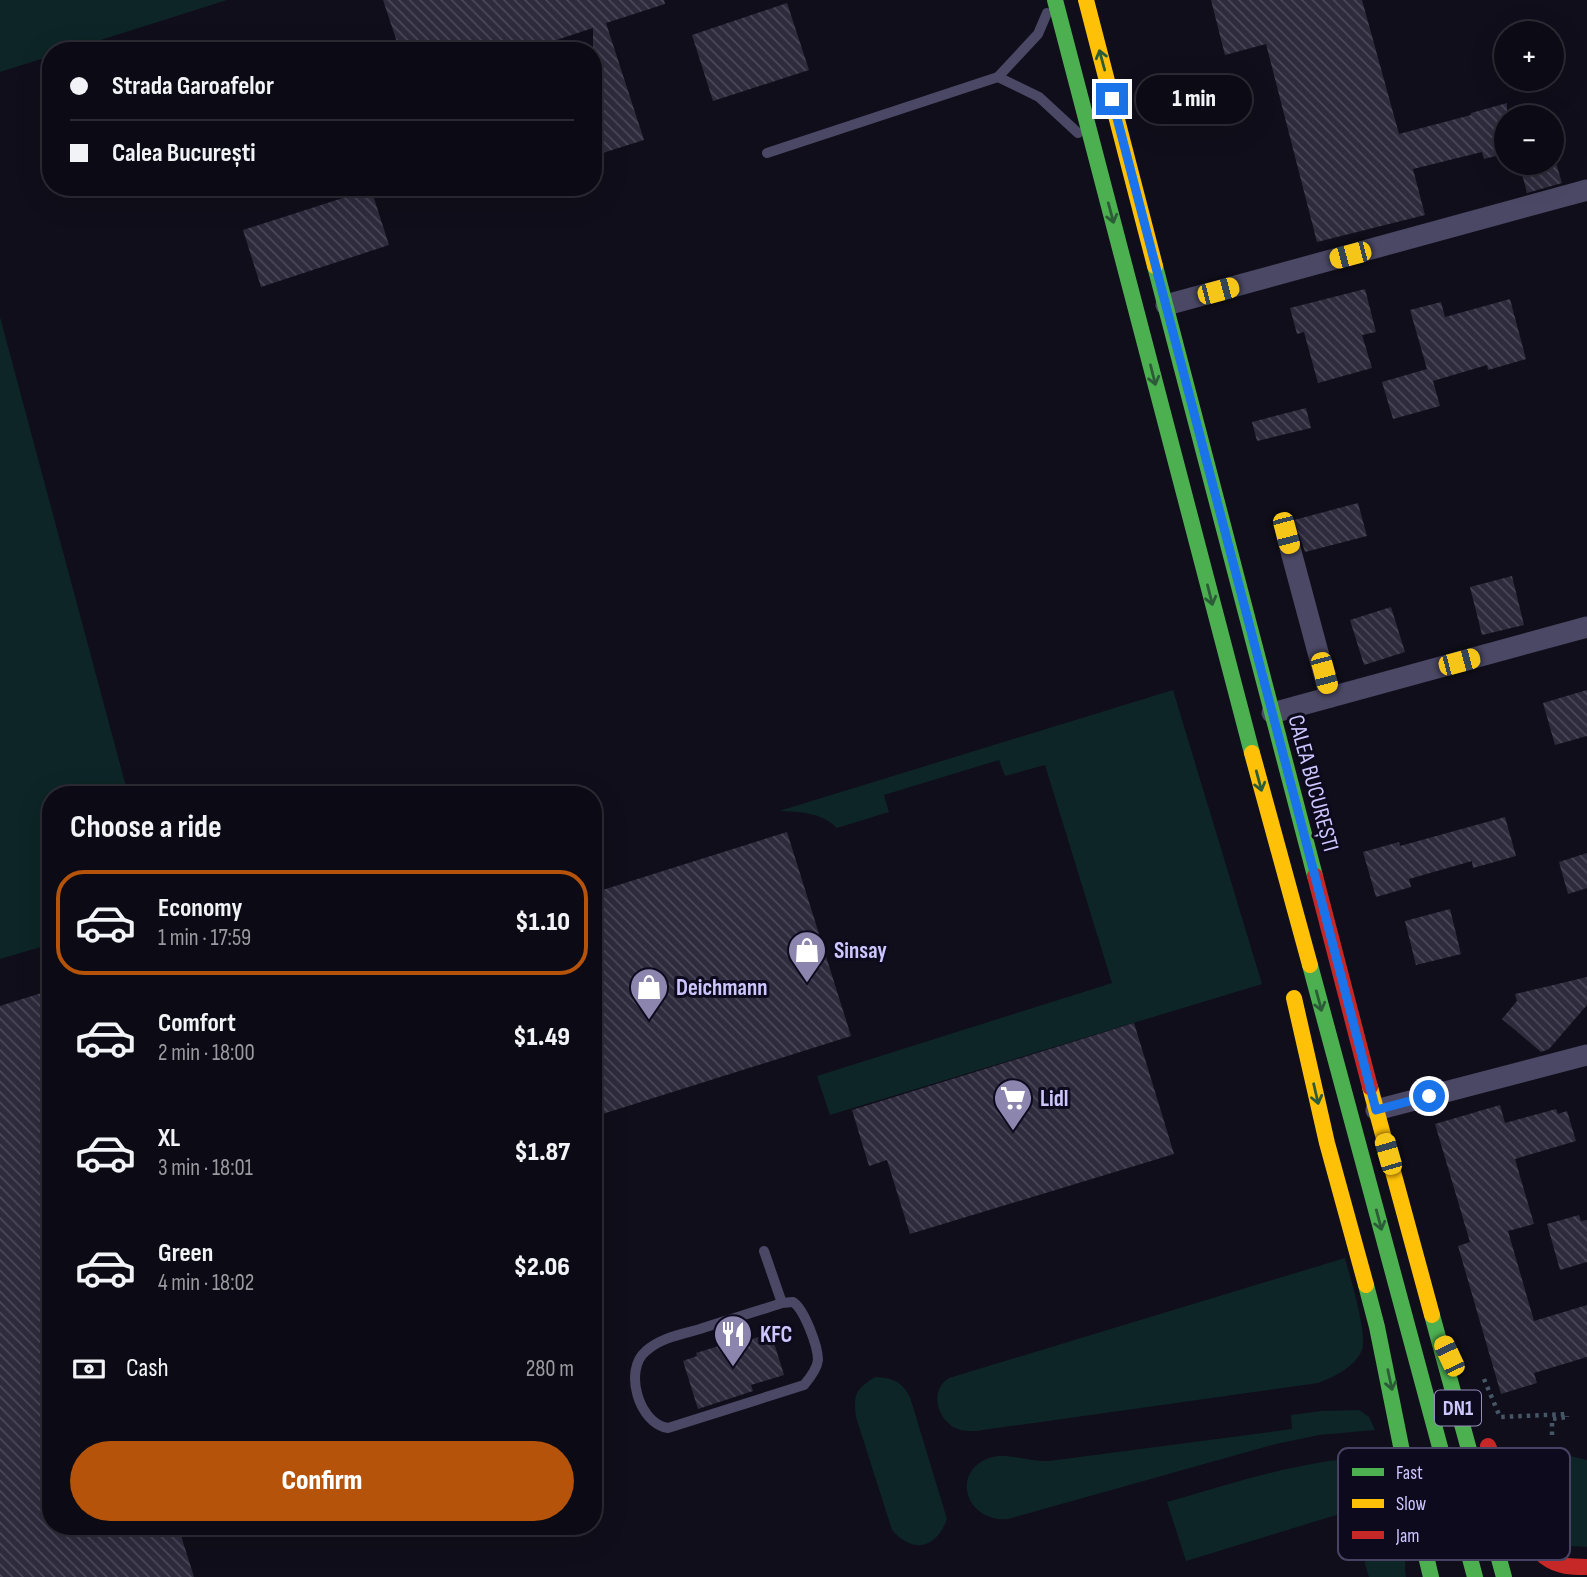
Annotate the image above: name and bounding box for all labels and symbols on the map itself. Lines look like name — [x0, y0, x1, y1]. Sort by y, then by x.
one-way arrow — [1095, 49, 1108, 72]
callout: 1 min — [1136, 74, 1252, 124]
route end — [1096, 83, 1128, 115]
one-way arrow — [1105, 202, 1118, 224]
car — [1327, 239, 1374, 271]
car — [1195, 275, 1242, 307]
one-way arrow — [1147, 363, 1160, 386]
car — [1271, 510, 1302, 556]
one-way arrow — [1204, 583, 1217, 606]
car — [1436, 646, 1483, 678]
car — [1309, 650, 1340, 696]
street label: CALEA BUCUREȘTI — [1281, 712, 1345, 855]
one-way arrow — [1254, 770, 1267, 792]
shop icon: Sinsay — [786, 929, 828, 984]
place label: Sinsay — [834, 937, 887, 965]
shop icon: Deichmann — [628, 966, 670, 1021]
place label: Deichmann — [676, 974, 767, 1002]
one-way arrow — [1313, 989, 1326, 1012]
supermarket icon: Lidl — [992, 1077, 1034, 1132]
route start — [1413, 1080, 1445, 1112]
one-way arrow — [1310, 1082, 1323, 1105]
place label: Lidl — [1040, 1085, 1068, 1113]
car — [1373, 1131, 1404, 1177]
one-way arrow — [1373, 1209, 1386, 1231]
restaurant icon: KFC — [712, 1313, 754, 1368]
place label: KFC — [760, 1321, 792, 1349]
car — [1431, 1333, 1468, 1379]
one-way arrow — [1383, 1368, 1397, 1391]
road number: DN1 — [1435, 1390, 1481, 1426]
legend — [1338, 1448, 1570, 1560]
text: Fast — [1396, 1462, 1423, 1485]
text: Slow — [1396, 1493, 1426, 1516]
text: Jam — [1395, 1525, 1419, 1548]

